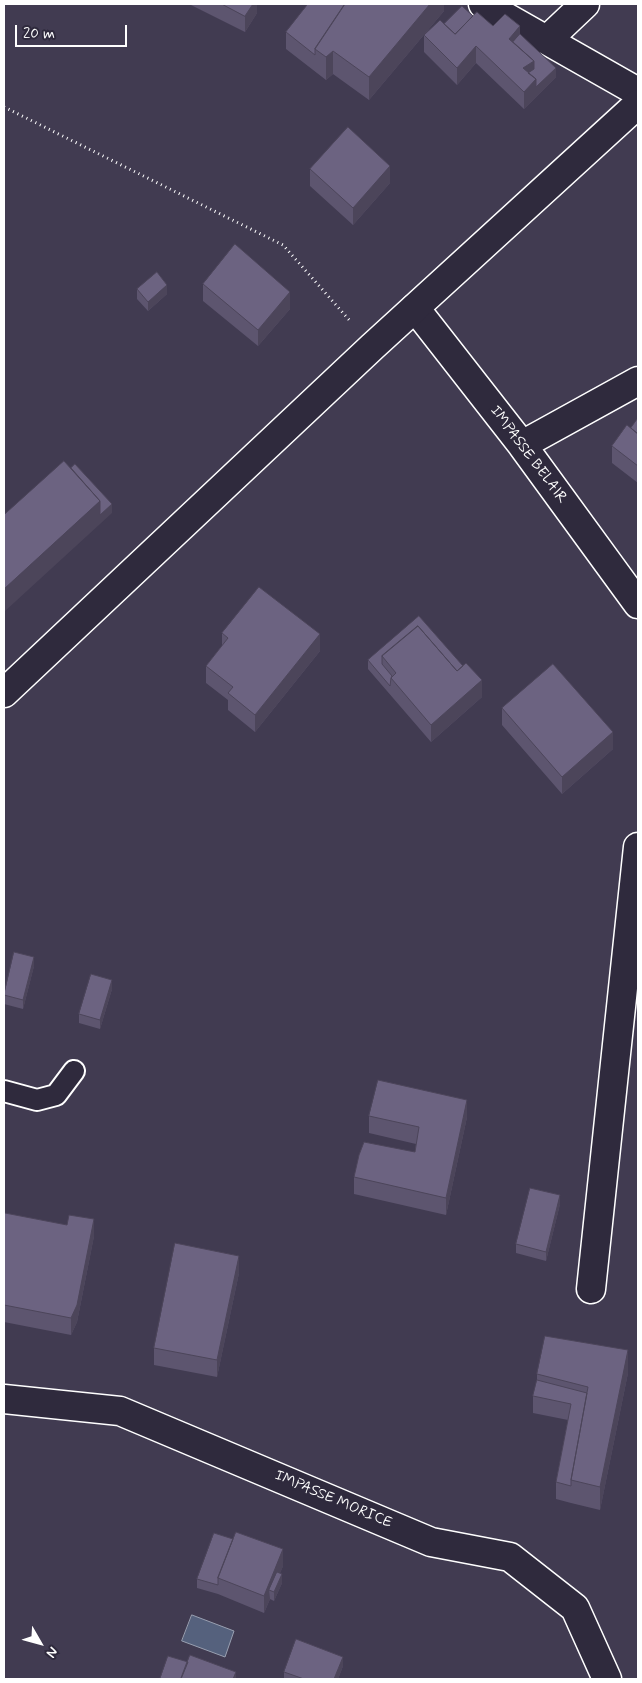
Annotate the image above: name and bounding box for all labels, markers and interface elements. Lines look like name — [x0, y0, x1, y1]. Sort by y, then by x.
scale bar — [18, 15, 130, 47]
text: 20 m — [23, 24, 55, 44]
street label: IMPASSE BELAIR — [485, 403, 571, 507]
street label: IMPASSE MORICE — [272, 1467, 394, 1533]
north arrow — [15, 1618, 65, 1668]
text: N — [42, 1643, 62, 1661]

